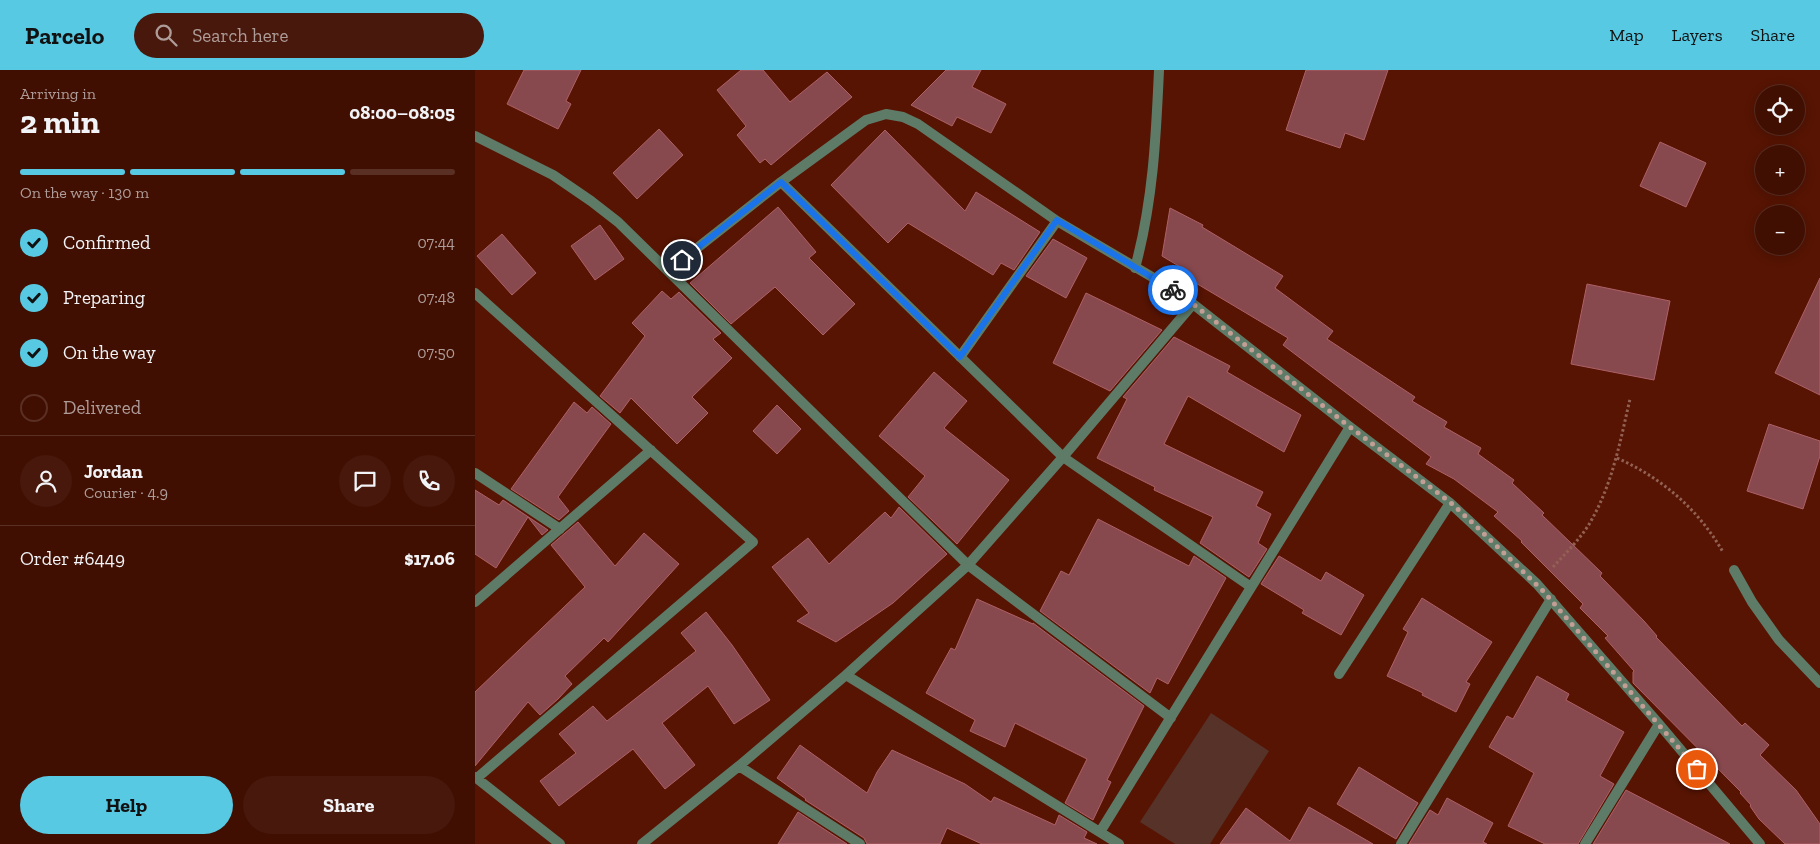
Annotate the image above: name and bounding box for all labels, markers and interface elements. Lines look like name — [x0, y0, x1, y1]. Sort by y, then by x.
search box — [134, 13, 484, 58]
text: Parcelo — [25, 21, 104, 50]
icon: search — [152, 21, 180, 49]
text: Search here — [192, 24, 288, 47]
text: Map — [1609, 24, 1644, 46]
text: Layers — [1672, 24, 1723, 46]
text: Share — [1751, 24, 1795, 46]
text: Arriving in — [20, 84, 96, 103]
map controls — [1755, 85, 1805, 255]
button: locate — [1755, 85, 1805, 135]
text: 08:00–08:05 — [349, 101, 455, 124]
text: 2 min — [20, 103, 100, 141]
button: + — [1755, 145, 1805, 195]
text: On the way · 130 m — [20, 183, 149, 202]
button: − — [1755, 205, 1805, 255]
icon: check — [20, 229, 48, 257]
text: Confirmed — [63, 231, 150, 254]
text: 07:44 — [417, 233, 455, 252]
pin — [661, 239, 703, 281]
icon: home — [668, 246, 696, 274]
courier — [1148, 265, 1198, 315]
icon: bike — [1159, 276, 1187, 304]
icon: check — [20, 284, 48, 312]
text: Preparing — [63, 286, 145, 309]
text: 07:48 — [417, 288, 455, 307]
icon: check — [20, 339, 48, 367]
text: On the way — [63, 341, 156, 364]
text: 07:50 — [417, 343, 455, 362]
text: Delivered — [63, 396, 141, 419]
button: person — [20, 455, 72, 507]
button: chat — [339, 455, 391, 507]
button: phone — [403, 455, 455, 507]
text: Jordan — [84, 460, 143, 483]
text: Courier · 4.9 — [84, 483, 168, 502]
text: Order #6449 — [20, 547, 125, 570]
text: $17.06 — [404, 547, 455, 570]
pin — [1676, 748, 1718, 790]
icon: bag — [1683, 755, 1711, 783]
button: Help — [20, 776, 233, 834]
button: Share — [243, 776, 455, 834]

